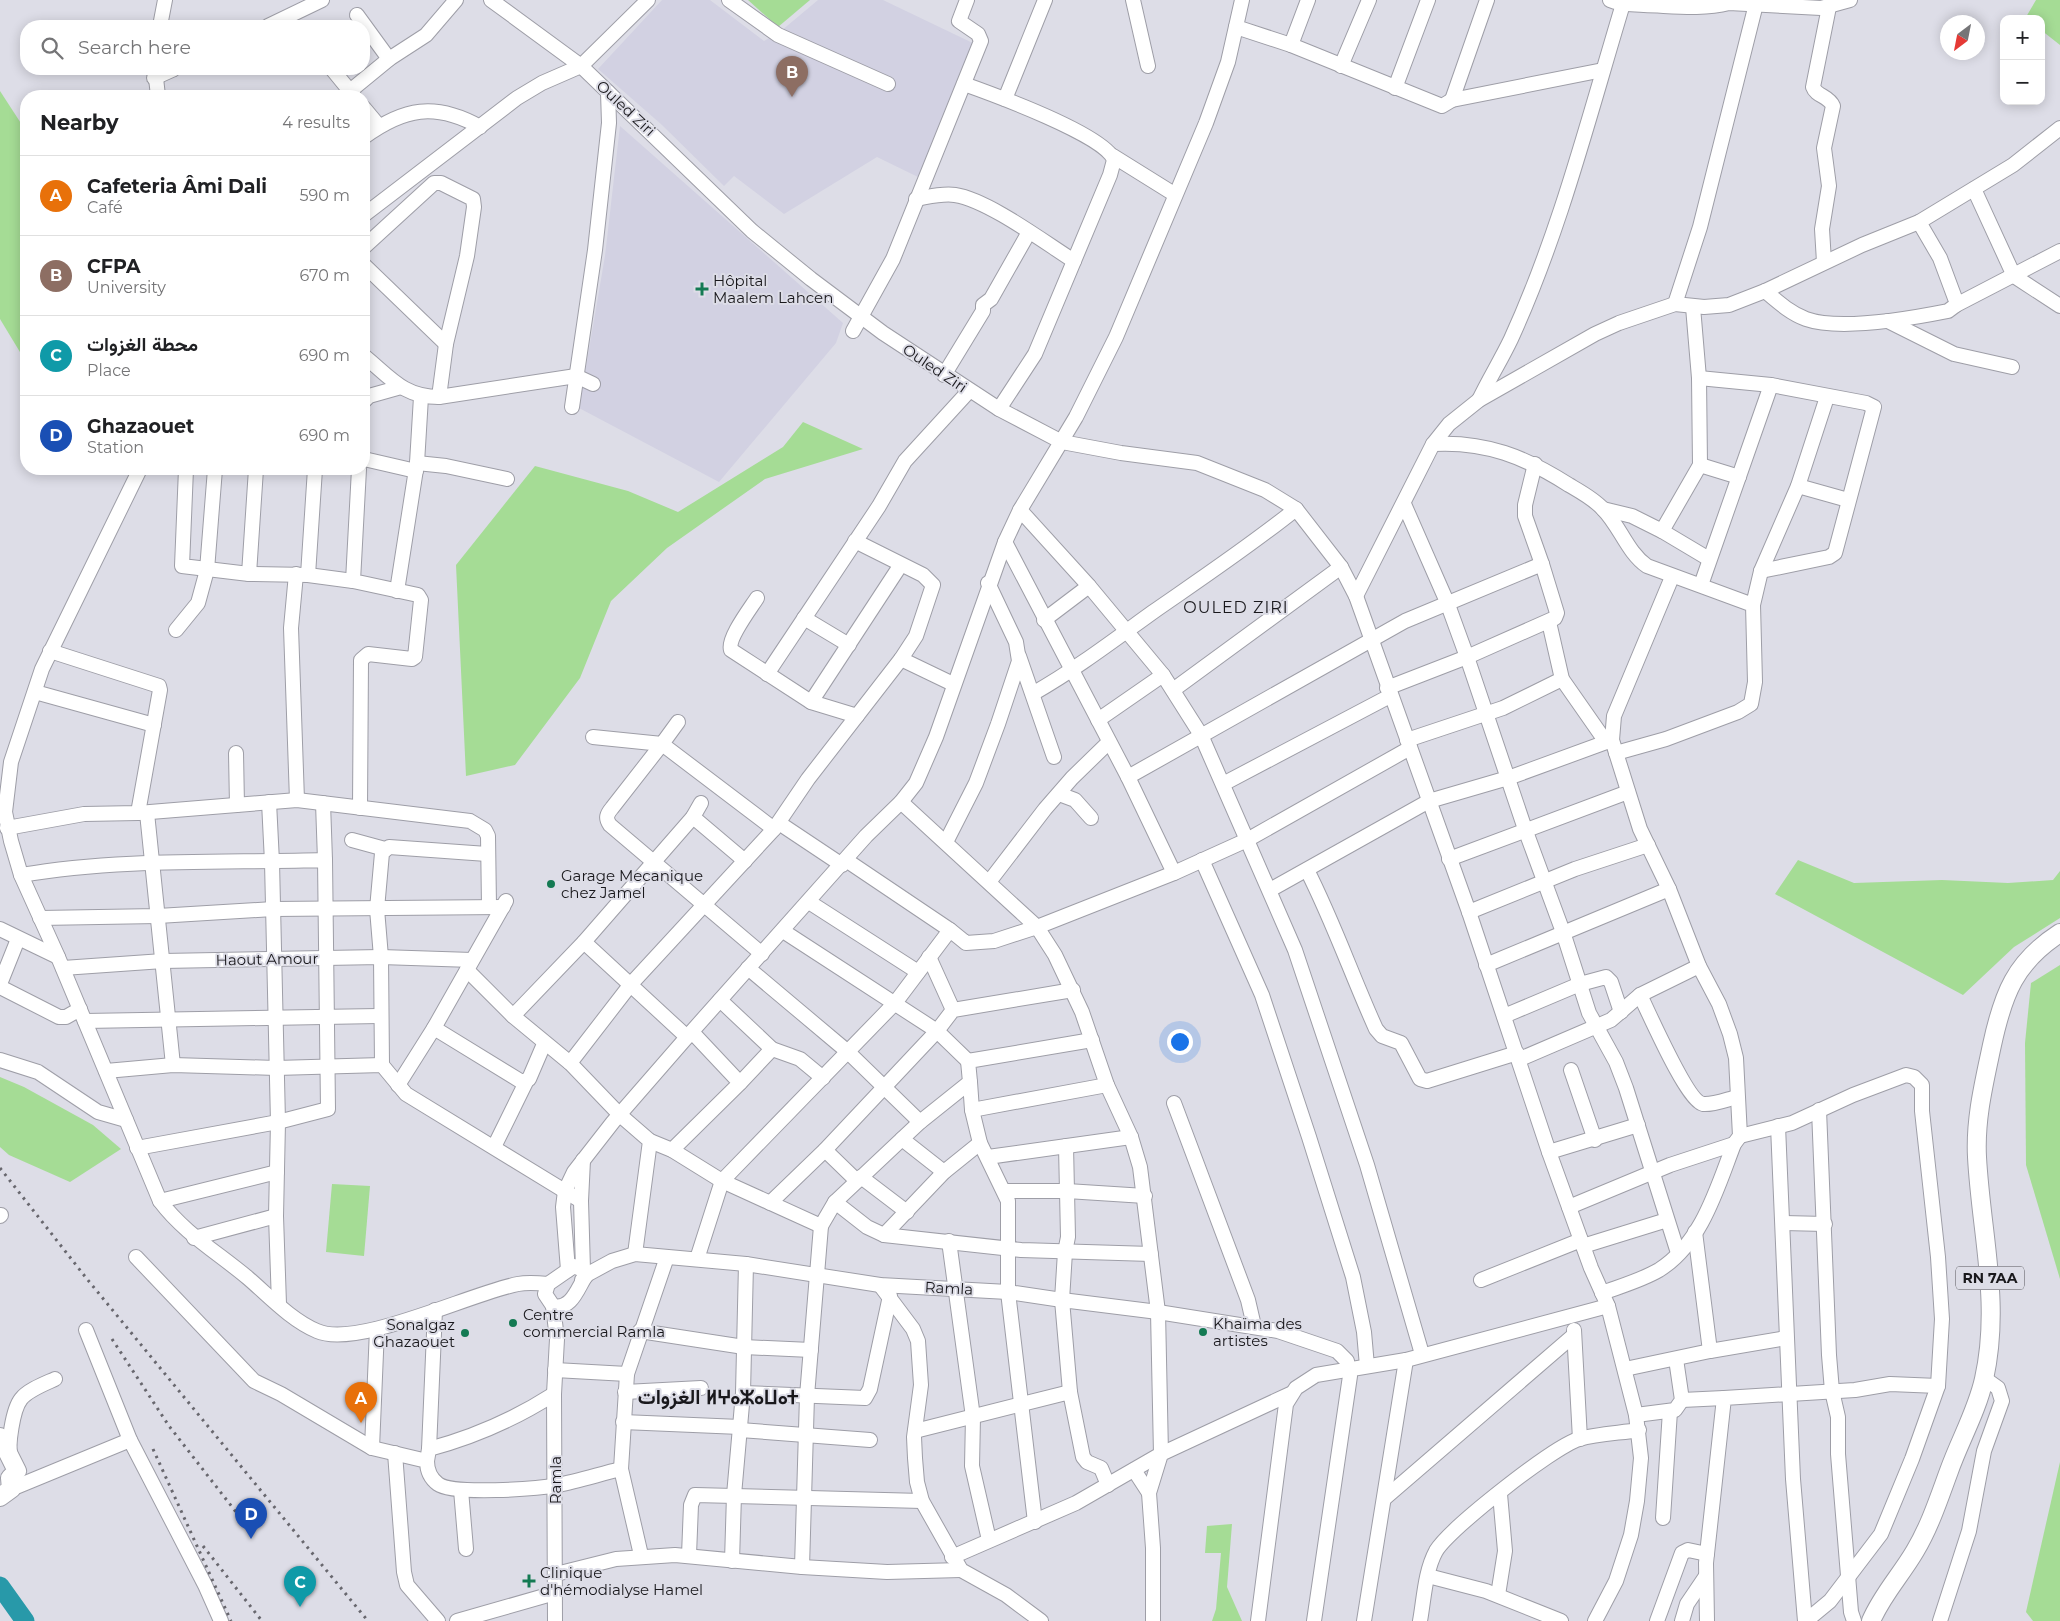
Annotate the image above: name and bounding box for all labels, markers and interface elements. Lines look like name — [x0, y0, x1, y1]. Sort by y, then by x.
north arrow — [1940, 15, 1985, 60]
map controls — [2000, 15, 2045, 105]
button: + — [2000, 15, 2045, 60]
search box — [20, 20, 370, 75]
icon: search — [38, 34, 66, 62]
text: Search here — [78, 36, 191, 59]
pin: B — [776, 56, 808, 97]
button: − — [2000, 60, 2045, 105]
street label: Ouled Ziri — [593, 76, 659, 140]
text: Nearby — [40, 110, 119, 135]
text: 4 results — [282, 113, 350, 132]
text: Cafeteria Âmi Dali — [87, 175, 267, 198]
text: A — [50, 186, 62, 205]
text: 590 m — [299, 186, 350, 205]
text: Café — [87, 198, 123, 217]
text: CFPA — [87, 255, 141, 278]
text: B — [50, 266, 62, 285]
text: 670 m — [300, 266, 350, 285]
place label: Hôpital Maalem Lahcen — [713, 271, 833, 307]
text: University — [87, 278, 166, 297]
marker: Hôpital Maalem Lahcen — [695, 282, 709, 296]
text: محطة الغزوات — [87, 333, 198, 356]
street label: Ouled Ziri — [899, 340, 971, 396]
text: C — [50, 346, 62, 365]
text: 690 m — [299, 346, 350, 365]
text: Place — [87, 361, 131, 380]
text: Ghazaouet — [87, 415, 194, 438]
text: D — [49, 426, 63, 445]
text: 690 m — [299, 426, 350, 445]
text: Station — [87, 438, 144, 457]
district label: OULED ZIRI — [1183, 598, 1289, 617]
place label: Garage Mecanique chez Jamel — [561, 866, 703, 902]
marker: Garage Mecanique chez Jamel — [545, 878, 557, 890]
street label: Haout Amour — [215, 949, 319, 969]
your location — [1167, 1029, 1193, 1055]
road number: RN 7AA — [1956, 1266, 2024, 1290]
street label: Ramla — [924, 1277, 974, 1299]
place label: Centre commercial Ramla — [523, 1305, 665, 1341]
place label: Khaïma des artistes — [1213, 1314, 1302, 1350]
place label: Sonalgaz Ghazaouet — [373, 1315, 455, 1351]
marker: Centre commercial Ramla — [507, 1317, 519, 1329]
marker: Khaïma des artistes — [1197, 1326, 1209, 1338]
marker: Sonalgaz Ghazaouet — [459, 1327, 471, 1339]
pin: A — [345, 1382, 377, 1423]
district label: الغزوات ⵍⵖⴰⵣⴰⵡⴰⵜ — [638, 1385, 798, 1410]
street label: Ramla — [546, 1456, 565, 1504]
pin: D — [235, 1498, 267, 1539]
place label: Clinique d'hémodialyse Hamel — [540, 1563, 703, 1599]
pin: C — [284, 1566, 316, 1607]
marker: Clinique d'hémodialyse Hamel — [522, 1574, 536, 1588]

